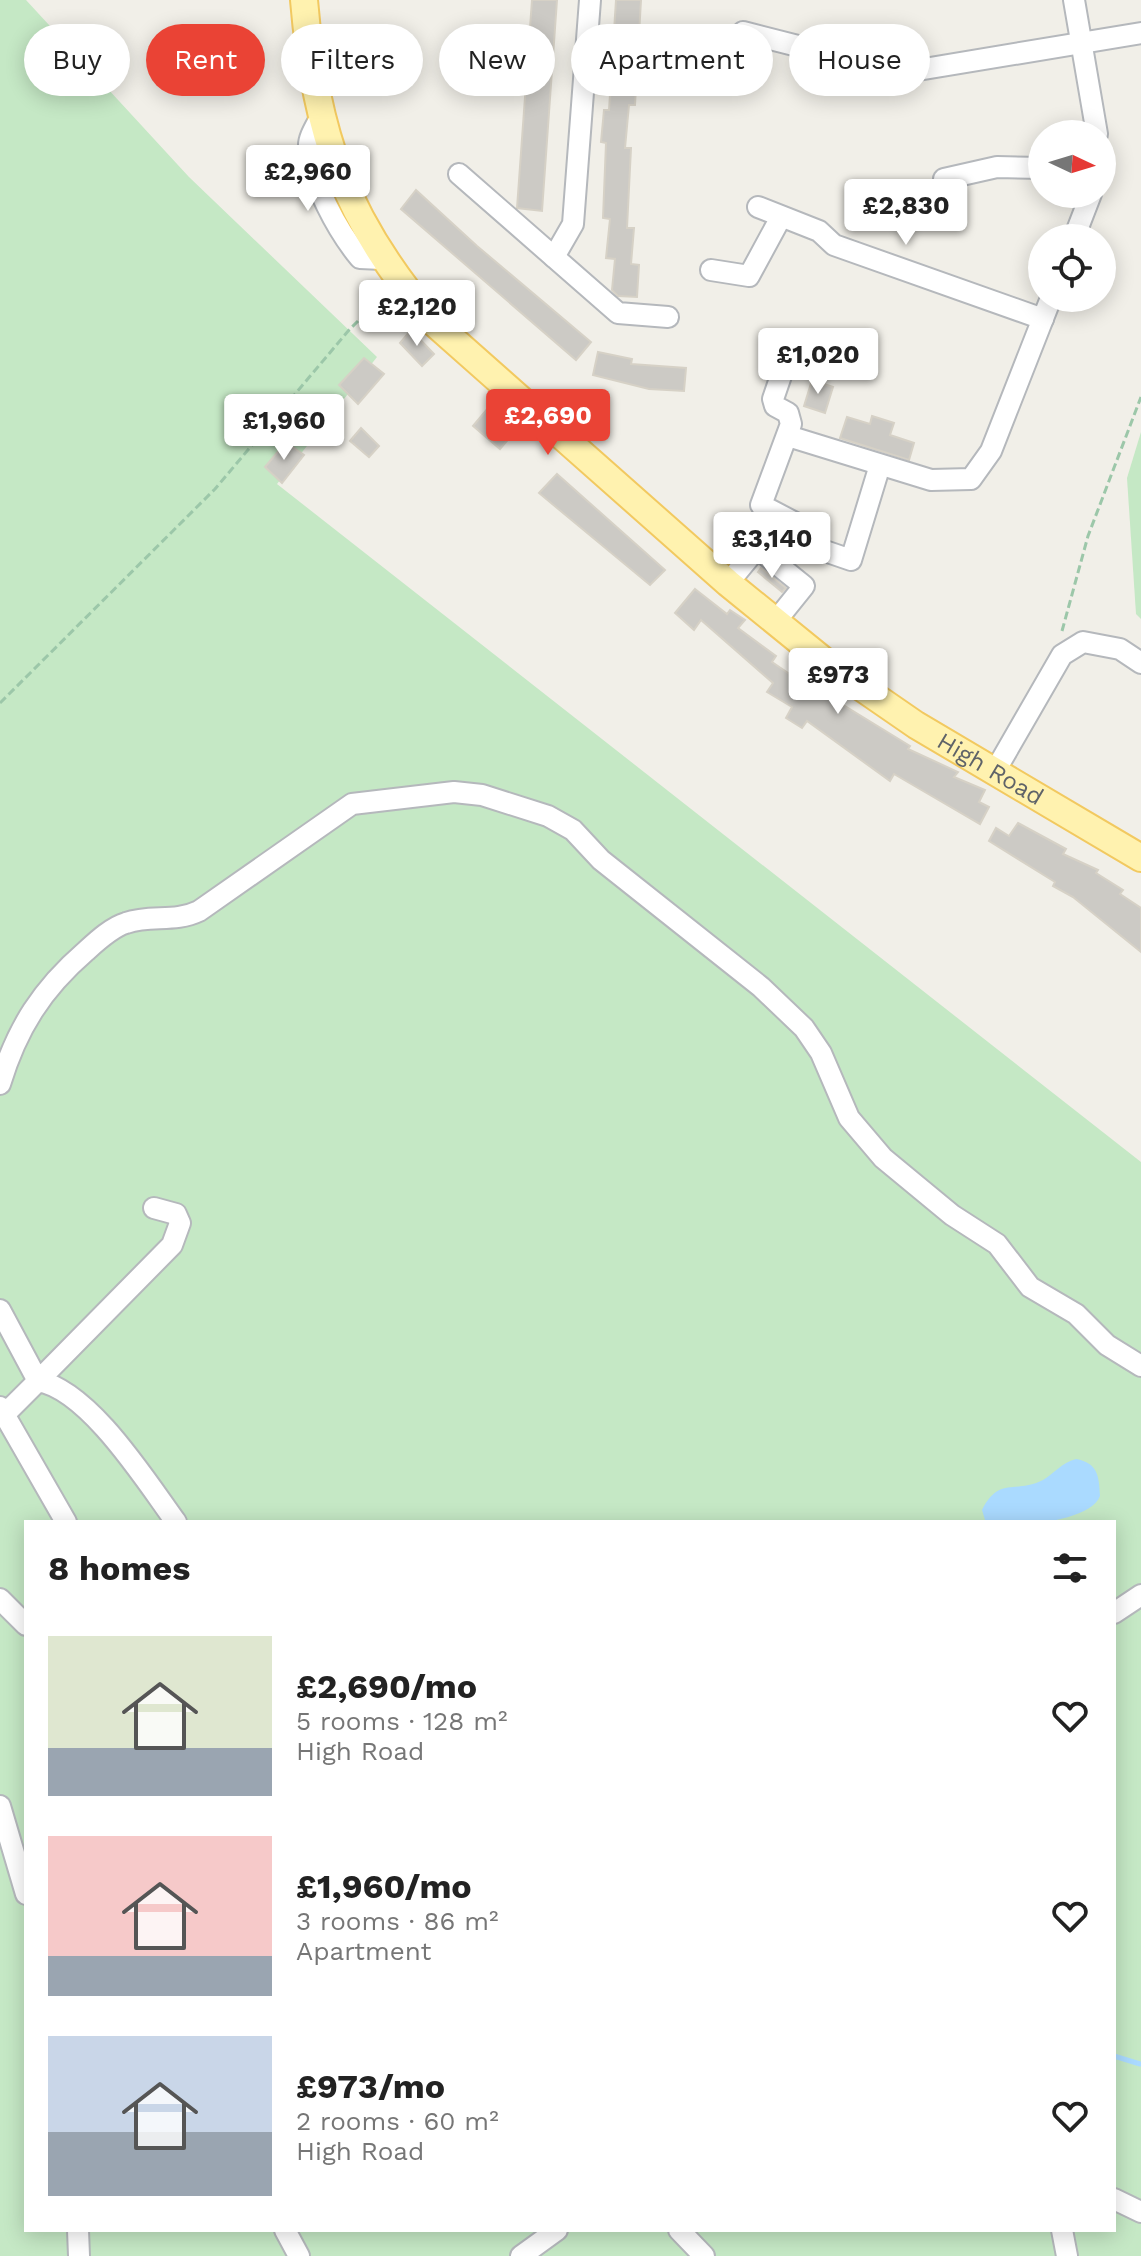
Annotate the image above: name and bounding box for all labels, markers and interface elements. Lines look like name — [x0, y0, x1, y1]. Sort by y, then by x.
chip: Buy — [24, 24, 130, 96]
chip: Rent — [146, 24, 265, 96]
chip: Filters — [281, 24, 423, 96]
chip: New — [439, 24, 555, 96]
chip: Apartment — [571, 24, 773, 96]
chip: House — [789, 24, 930, 96]
north arrow — [1028, 120, 1116, 208]
map controls — [1028, 120, 1116, 312]
pin: £2,960 — [243, 145, 373, 213]
text: £2,960 — [264, 156, 352, 186]
pin: £2,830 — [841, 179, 971, 247]
text: £2,830 — [862, 190, 950, 220]
button: locate — [1028, 224, 1116, 312]
pin: £2,120 — [352, 280, 482, 348]
text: £2,120 — [377, 291, 457, 321]
pin: £1,020 — [753, 328, 883, 396]
text: £1,020 — [776, 339, 860, 369]
pin: £2,690 — [483, 389, 613, 457]
pin: £1,960 — [219, 394, 349, 462]
text: £2,690 — [504, 400, 592, 430]
text: £1,960 — [242, 405, 326, 435]
pin: £3,140 — [707, 512, 837, 580]
text: £3,140 — [731, 523, 813, 553]
pin: £973 — [791, 648, 885, 716]
text: £973 — [807, 659, 869, 689]
street label: High Road — [932, 727, 1049, 811]
icon: filters — [1048, 1546, 1092, 1590]
text: 8 homes — [48, 1548, 190, 1588]
text: £2,690/mo — [296, 1666, 477, 1706]
icon: home — [112, 1668, 208, 1764]
icon: heart — [1048, 1694, 1092, 1738]
text: 5 rooms · 128 m² — [296, 1706, 507, 1736]
text: High Road — [296, 1736, 424, 1766]
text: £1,960/mo — [296, 1866, 472, 1906]
icon: home — [112, 1868, 208, 1964]
icon: heart — [1048, 1894, 1092, 1938]
text: 3 rooms · 86 m² — [296, 1906, 498, 1936]
text: Apartment — [296, 1936, 432, 1966]
text: £973/mo — [296, 2066, 445, 2106]
icon: home — [112, 2068, 208, 2164]
icon: heart — [1048, 2094, 1092, 2138]
text: 2 rooms · 60 m² — [296, 2106, 499, 2136]
text: High Road — [296, 2136, 424, 2166]

